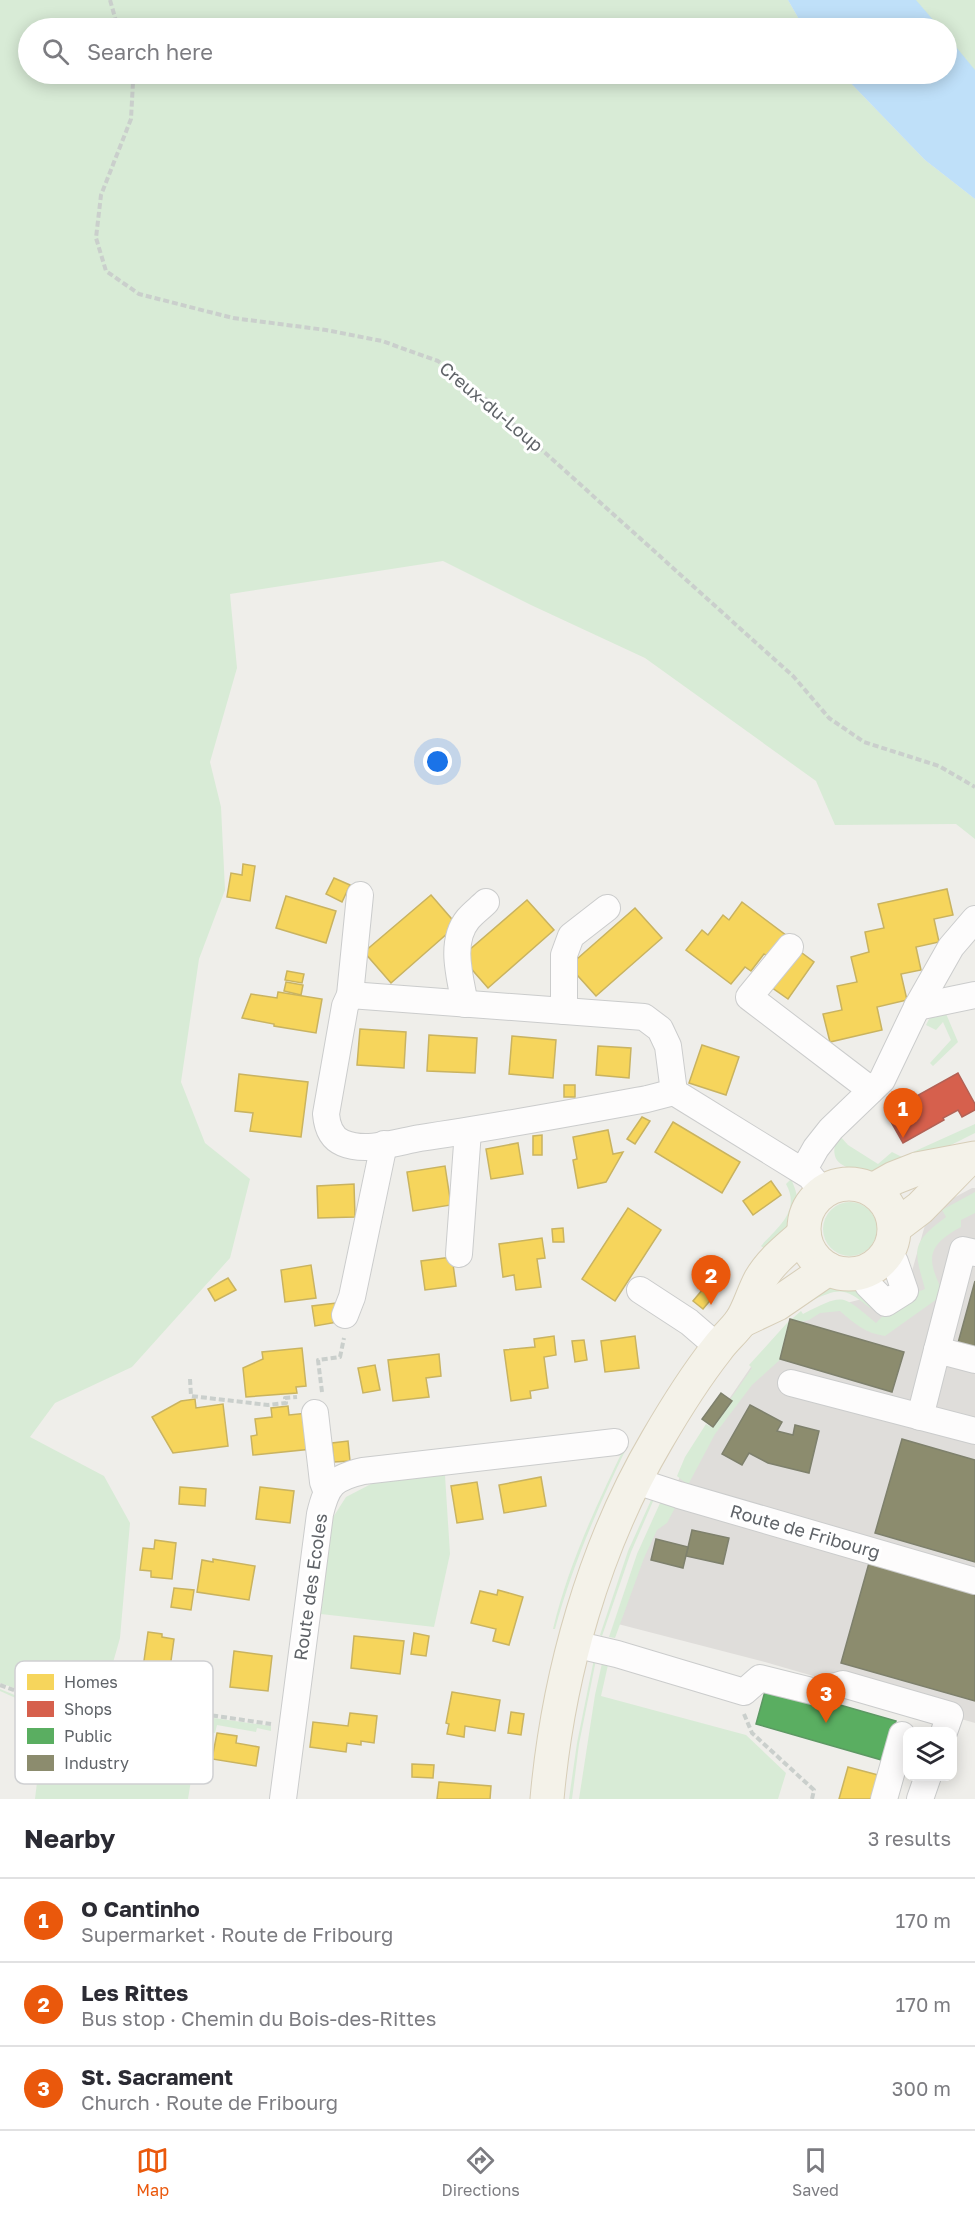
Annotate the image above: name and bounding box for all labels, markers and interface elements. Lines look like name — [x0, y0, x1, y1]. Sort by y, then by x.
search box — [18, 18, 957, 84]
icon: search — [39, 35, 72, 68]
text: Search here — [87, 38, 213, 65]
street label: Creux-du-Loup — [436, 357, 548, 456]
your location — [423, 747, 452, 776]
pin: 1 — [884, 1088, 922, 1138]
pin: 2 — [692, 1256, 730, 1305]
street label: Route de Fribourg — [728, 1499, 883, 1563]
street label: Route des Ecoles — [289, 1512, 331, 1662]
legend — [15, 1661, 213, 1784]
text: Homes — [64, 1672, 118, 1692]
pin: 3 — [806, 1674, 846, 1723]
text: Shops — [64, 1699, 112, 1719]
text: Public — [64, 1726, 112, 1746]
map controls — [903, 1727, 957, 1781]
button: layers — [903, 1727, 957, 1781]
text: Industry — [64, 1753, 129, 1773]
text: Nearby — [24, 1823, 115, 1854]
text: 3 results — [868, 1826, 951, 1850]
text: O Cantinho — [81, 1895, 200, 1922]
text: 1 — [38, 1908, 49, 1932]
text: 170 m — [896, 1908, 951, 1932]
text: Supermarket · Route de Fribourg — [81, 1922, 393, 1946]
text: Les Rittes — [81, 1979, 188, 2006]
text: 2 — [37, 1992, 50, 2016]
text: 170 m — [896, 1992, 951, 2016]
text: Bus stop · Chemin du Bois-des-Rittes — [81, 2006, 436, 2030]
text: St. Sacrament — [81, 2063, 233, 2090]
text: 3 — [37, 2076, 50, 2100]
text: 300 m — [892, 2076, 951, 2100]
text: Church · Route de Fribourg — [81, 2090, 338, 2114]
tab: Map — [136, 2144, 169, 2200]
tab: Directions — [442, 2144, 520, 2200]
tab: Saved — [792, 2144, 839, 2200]

